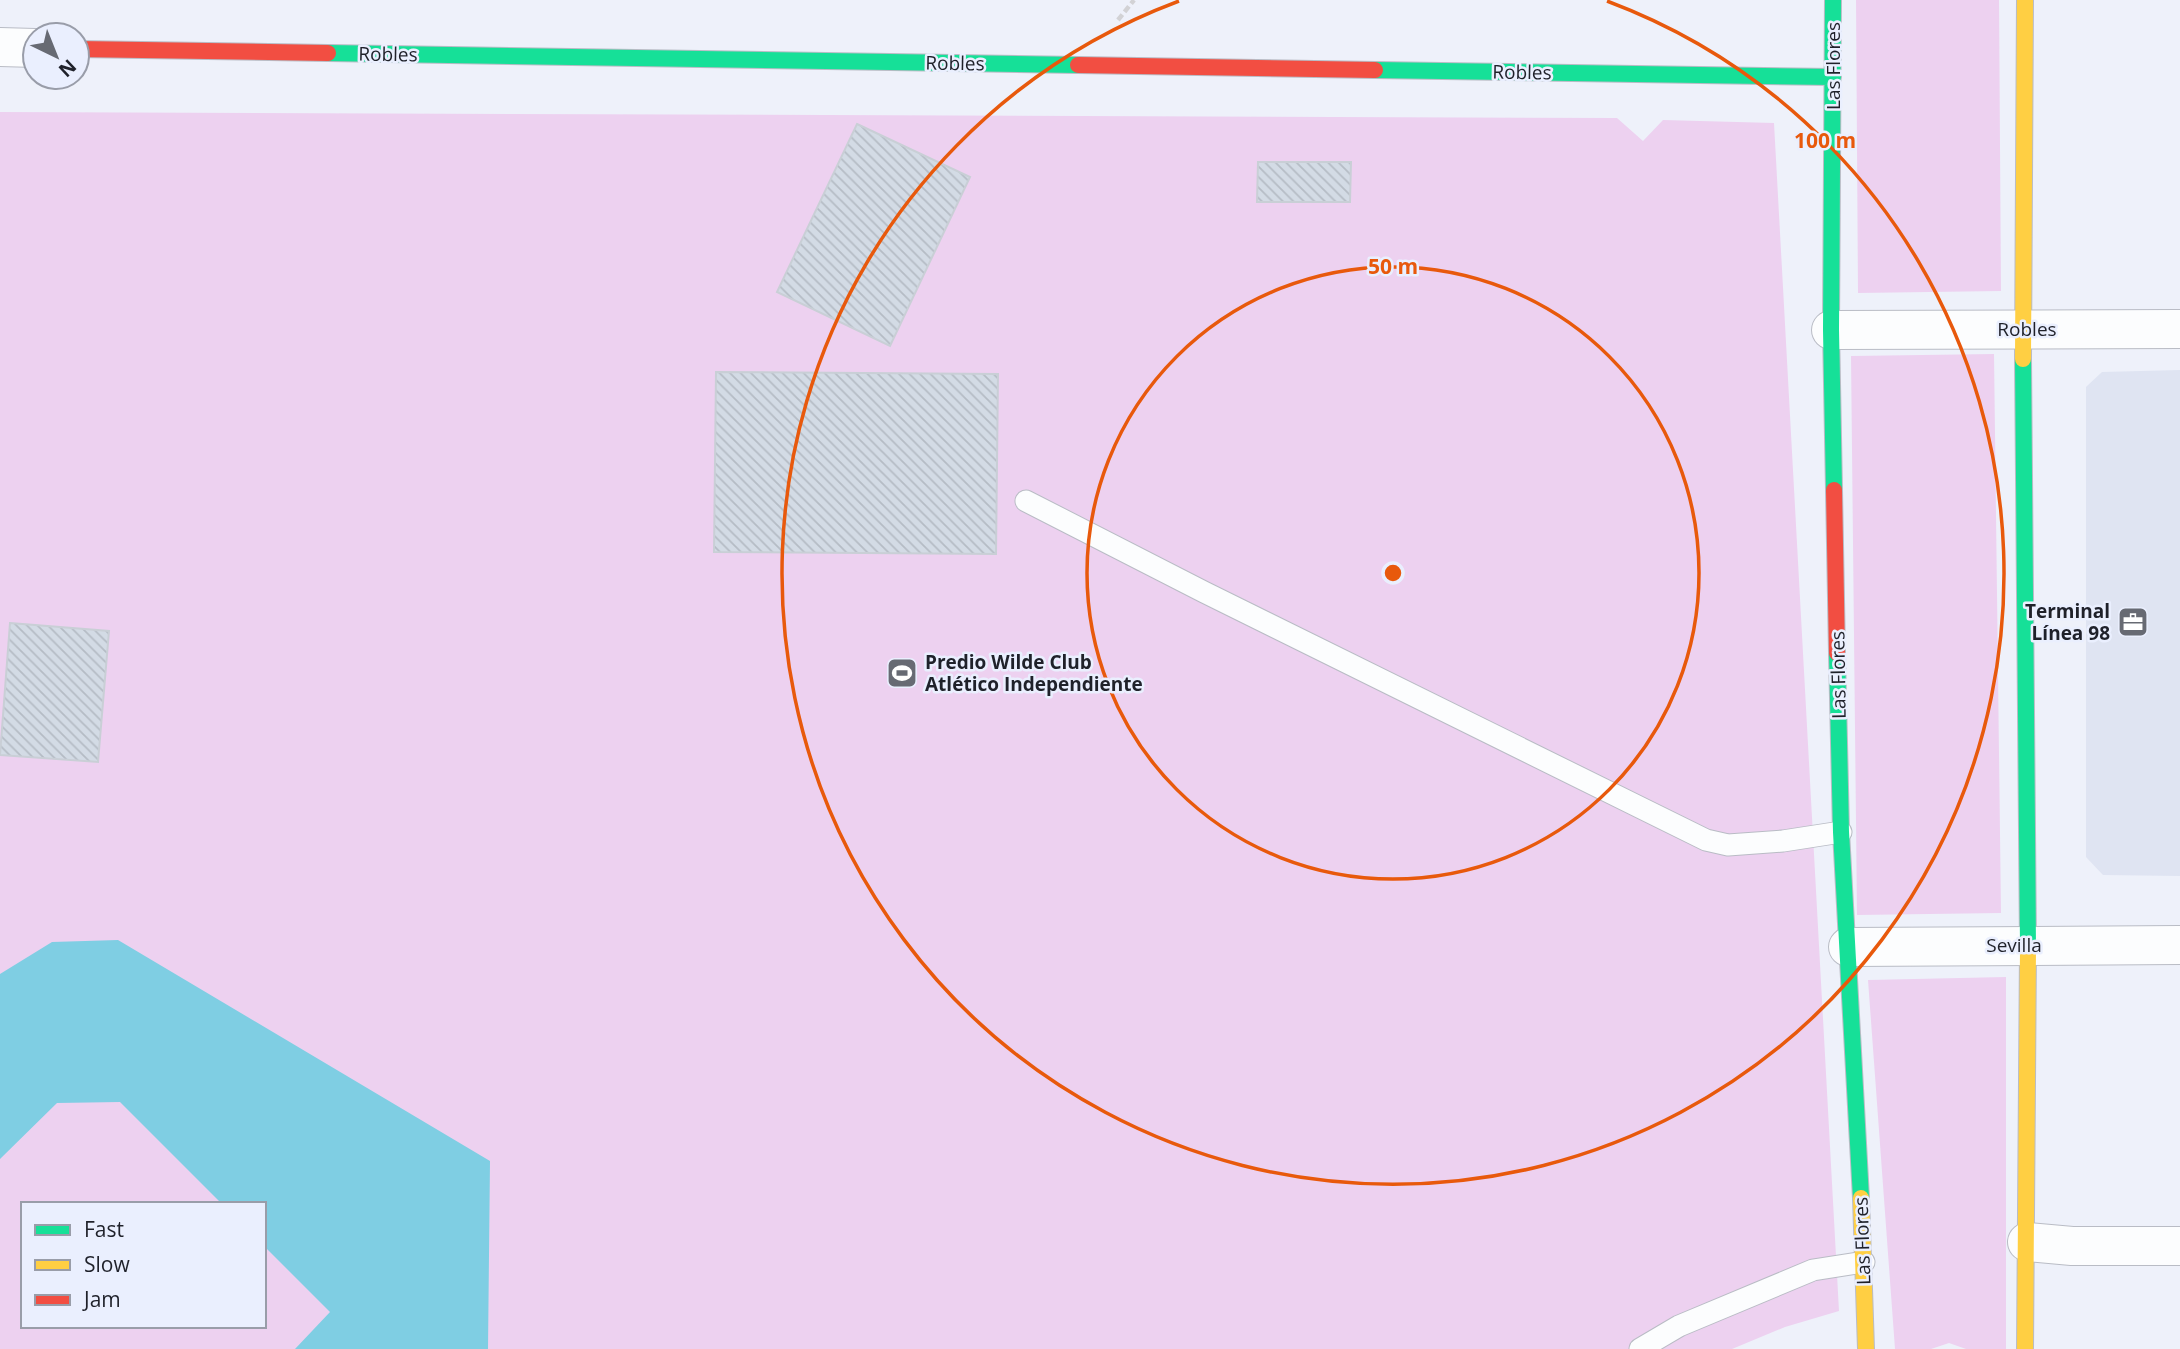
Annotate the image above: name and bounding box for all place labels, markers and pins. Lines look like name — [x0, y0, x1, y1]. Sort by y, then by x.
centre of rings — [1381, 561, 1405, 585]
place label: Terminal Línea 98 — [2025, 598, 2110, 646]
office icon: Terminal Línea 98 — [2116, 605, 2150, 639]
place label: Predio Wilde Club Atlético Independiente — [925, 649, 1143, 697]
sports icon: Predio Wilde Club Atlético Independiente — [885, 656, 919, 690]

